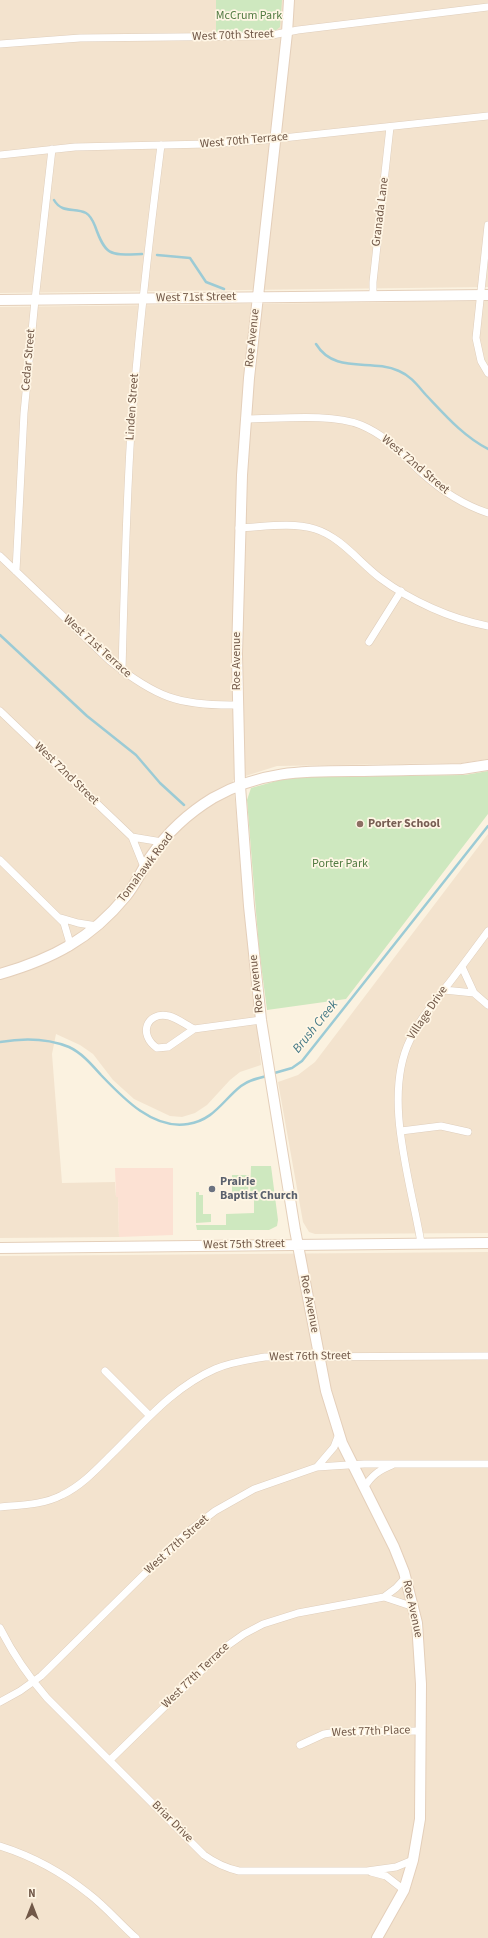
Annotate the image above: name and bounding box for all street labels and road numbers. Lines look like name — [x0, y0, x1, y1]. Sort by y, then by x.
street label: West 70th Street — [192, 27, 274, 45]
street label: West 70th Terrace — [199, 130, 289, 152]
street label: Granada Lane — [370, 177, 392, 247]
street label: West 71st Street — [156, 290, 236, 306]
street label: Roe Avenue — [243, 308, 263, 368]
street label: Cedar Street — [19, 328, 39, 392]
street label: Linden Street — [123, 373, 143, 441]
street label: West 72nd Street — [378, 432, 452, 498]
street label: West 71st Terrace — [60, 613, 134, 681]
street label: Roe Avenue — [230, 632, 244, 690]
street label: West 72nd Street — [31, 740, 101, 808]
street label: Tomahawk Road — [115, 830, 177, 906]
street label: Roe Avenue — [247, 954, 267, 1014]
street label: Village Drive — [405, 983, 451, 1043]
street label: West 75th Street — [203, 1237, 285, 1253]
street label: Roe Avenue — [296, 1274, 322, 1334]
street label: West 76th Street — [269, 1349, 351, 1365]
street label: West 77th Street — [142, 1512, 212, 1578]
street label: Roe Avenue — [399, 1579, 425, 1639]
street label: West 77th Terrace — [159, 1640, 233, 1712]
street label: West 77th Place — [331, 1723, 411, 1741]
street label: Briar Drive — [148, 1798, 196, 1846]

